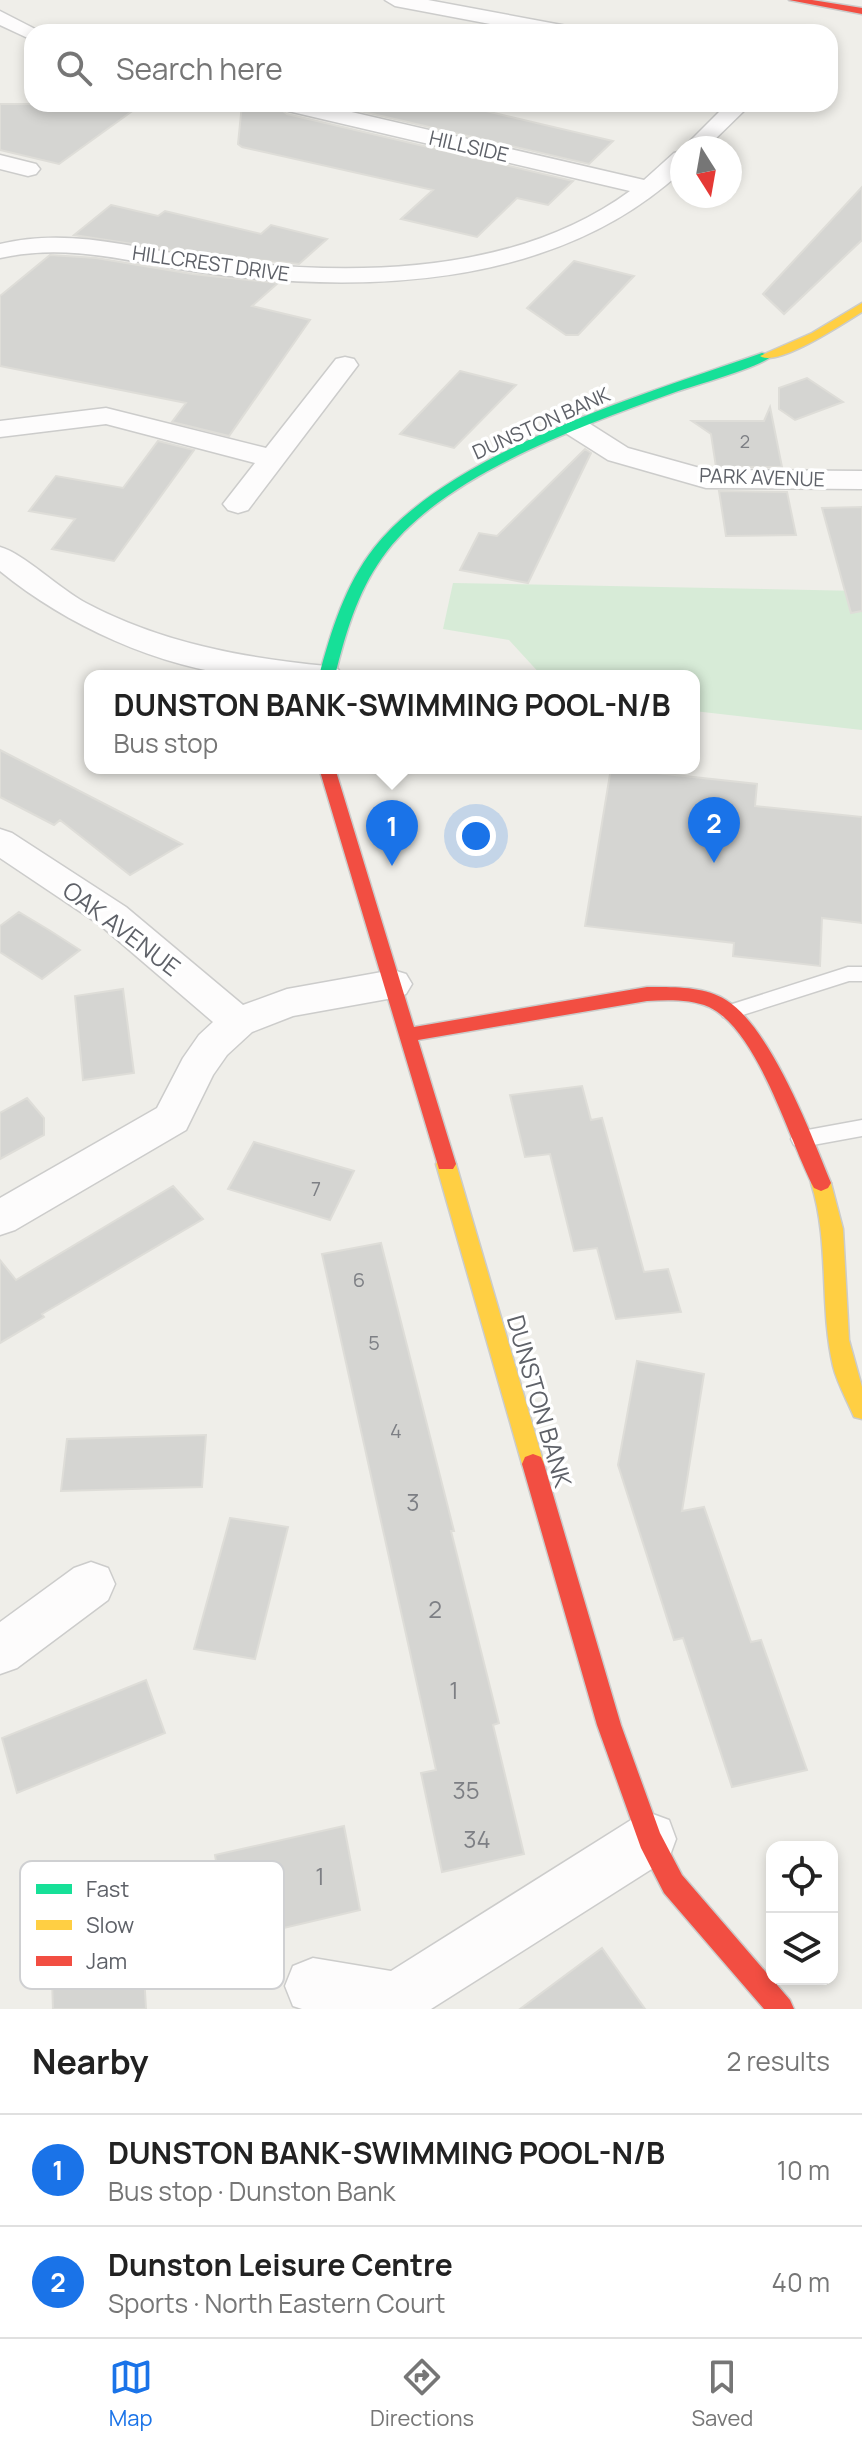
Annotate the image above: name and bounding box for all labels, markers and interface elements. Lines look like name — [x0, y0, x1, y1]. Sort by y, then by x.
search box — [24, 24, 838, 112]
icon: search — [52, 46, 96, 90]
text: Search here — [116, 48, 283, 89]
street label: HILLSIDE — [427, 124, 511, 168]
north arrow — [670, 136, 742, 208]
street label: HILLCREST DRIVE — [131, 239, 291, 287]
street label: DUNSTON BANK — [468, 381, 614, 465]
house number: 2 — [740, 429, 750, 453]
street label: PARK AVENUE — [699, 461, 825, 493]
popup — [84, 670, 700, 774]
text: DUNSTON BANK-SWIMMING POOL-N/B — [114, 684, 670, 725]
text: Bus stop — [114, 725, 218, 761]
pin: 2 — [688, 797, 740, 863]
pin: 1 — [366, 800, 418, 866]
your location — [456, 816, 496, 856]
street label: OAK AVENUE — [56, 873, 188, 983]
house number: 7 — [311, 1175, 321, 1202]
house number: 6 — [353, 1266, 365, 1293]
street label: DUNSTON BANK — [500, 1311, 581, 1492]
house number: 5 — [368, 1329, 380, 1356]
house number: 4 — [390, 1417, 402, 1444]
house number: 3 — [406, 1485, 420, 1518]
house number: 2 — [428, 1592, 442, 1625]
house number: 1 — [449, 1673, 459, 1706]
house number: 35 — [452, 1773, 480, 1806]
house number: 34 — [463, 1822, 491, 1855]
map controls — [766, 1841, 838, 1985]
button: locate — [766, 1841, 838, 1913]
house number: 1 — [315, 1859, 325, 1892]
legend — [20, 1861, 284, 1989]
text: Fast — [86, 1874, 129, 1904]
text: Slow — [86, 1910, 134, 1940]
button: layers — [766, 1913, 838, 1985]
text: Jam — [86, 1946, 127, 1976]
text: Nearby — [32, 2038, 148, 2084]
text: 2 results — [726, 2043, 830, 2079]
text: DUNSTON BANK-SWIMMING POOL-N/B — [108, 2132, 665, 2173]
text: 1 — [52, 2152, 64, 2188]
text: 10 m — [777, 2152, 830, 2188]
text: Bus stop · Dunston Bank — [108, 2173, 395, 2209]
text: Dunston Leisure Centre — [108, 2244, 453, 2285]
text: 2 — [50, 2264, 66, 2300]
text: 40 m — [772, 2264, 830, 2300]
text: Sports · North Eastern Court — [108, 2285, 445, 2321]
tab: Map — [109, 2355, 153, 2433]
tab: Directions — [370, 2355, 474, 2433]
tab: Saved — [691, 2355, 753, 2433]

